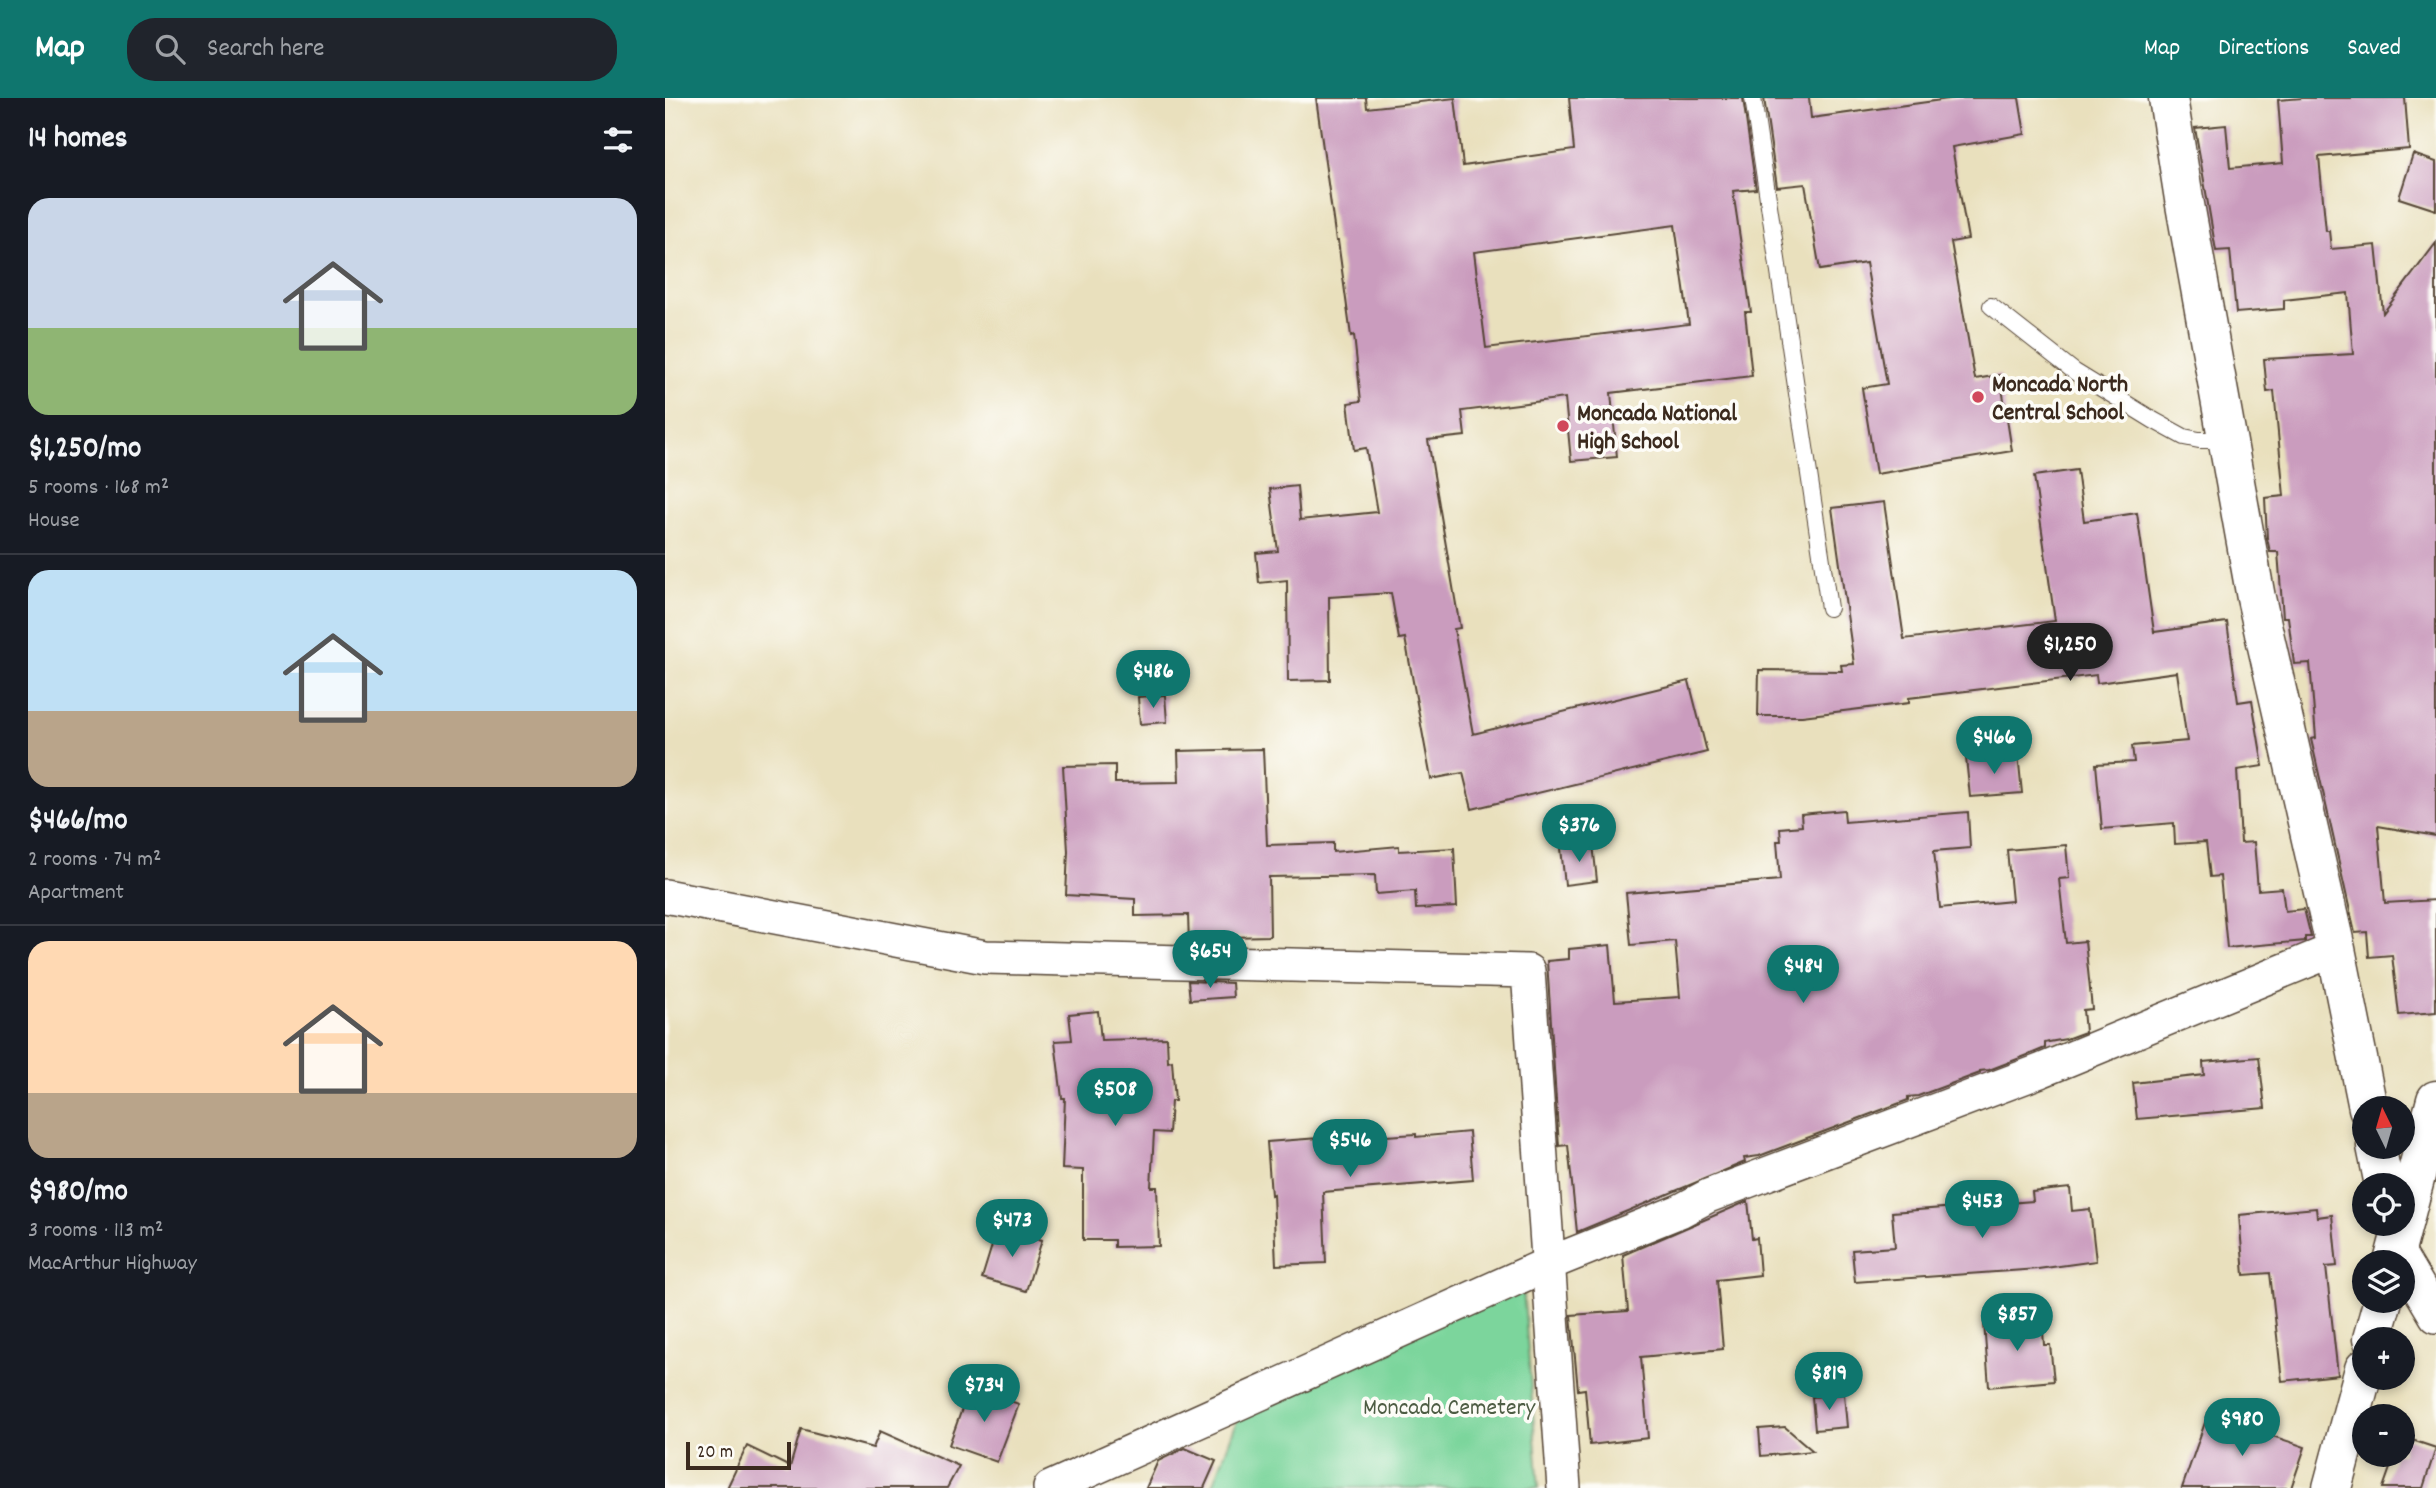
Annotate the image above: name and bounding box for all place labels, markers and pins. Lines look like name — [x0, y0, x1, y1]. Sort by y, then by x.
place label: Moncada North Central School — [1992, 369, 2128, 431]
marker: Moncada North Central School — [1970, 389, 1986, 405]
place label: Moncada National High School — [1577, 398, 1737, 460]
marker: Moncada National High School — [1555, 418, 1571, 434]
pin: $1,250 — [2013, 624, 2127, 683]
pin: $486 — [1112, 650, 1194, 710]
pin: $466 — [1953, 716, 2035, 776]
pin: $376 — [1538, 804, 1620, 864]
pin: $654 — [1169, 930, 1251, 990]
pin: $484 — [1762, 946, 1844, 1005]
pin: $508 — [1074, 1068, 1156, 1128]
pin: $546 — [1309, 1119, 1391, 1179]
pin: $453 — [1941, 1180, 2023, 1240]
pin: $473 — [971, 1200, 1053, 1259]
pin: $857 — [1976, 1294, 2058, 1353]
pin: $819 — [1788, 1352, 1870, 1412]
pin: $734 — [943, 1364, 1025, 1424]
pin: $980 — [2201, 1398, 2283, 1458]

